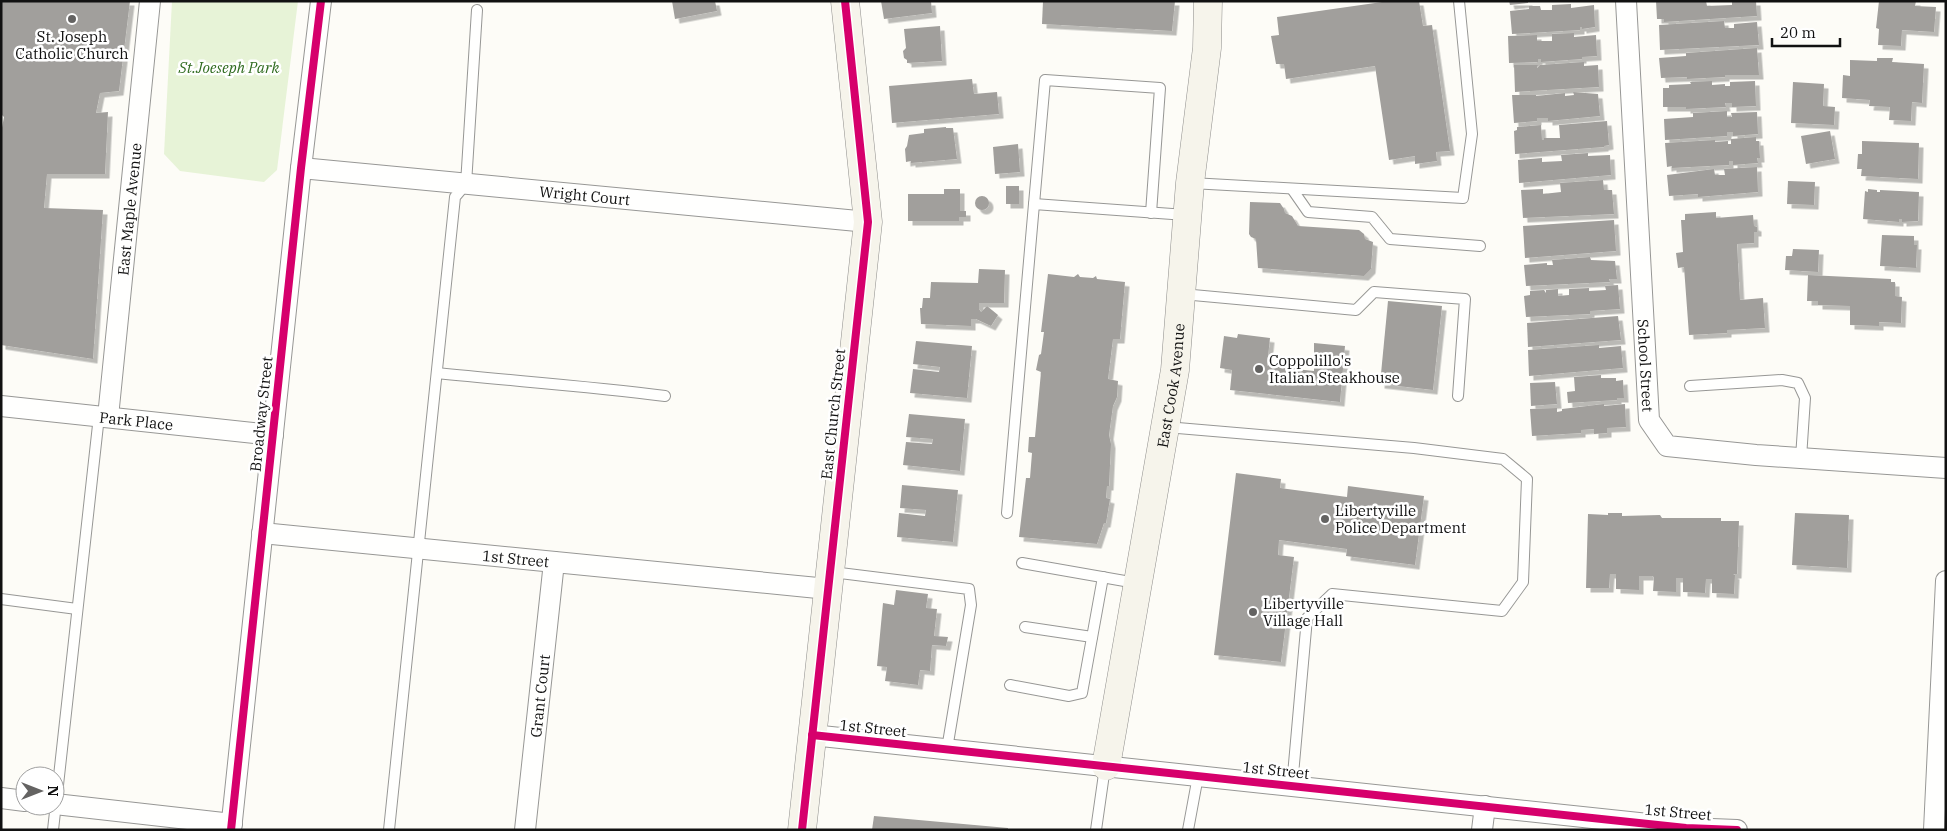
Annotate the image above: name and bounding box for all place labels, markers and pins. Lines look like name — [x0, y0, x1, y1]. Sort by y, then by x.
marker: St. Joseph Catholic Church — [66, 13, 78, 25]
place label: St. Joseph Catholic Church — [15, 27, 129, 63]
place label: Coppolillo's Italian Steakhouse — [1269, 351, 1400, 387]
marker: Coppolillo's Italian Steakhouse — [1253, 363, 1265, 375]
place label: Libertyville Police Department — [1335, 501, 1466, 537]
marker: Libertyville Police Department — [1319, 513, 1331, 525]
place label: Libertyville Village Hall — [1263, 594, 1344, 630]
marker: Libertyville Village Hall — [1247, 606, 1259, 618]

